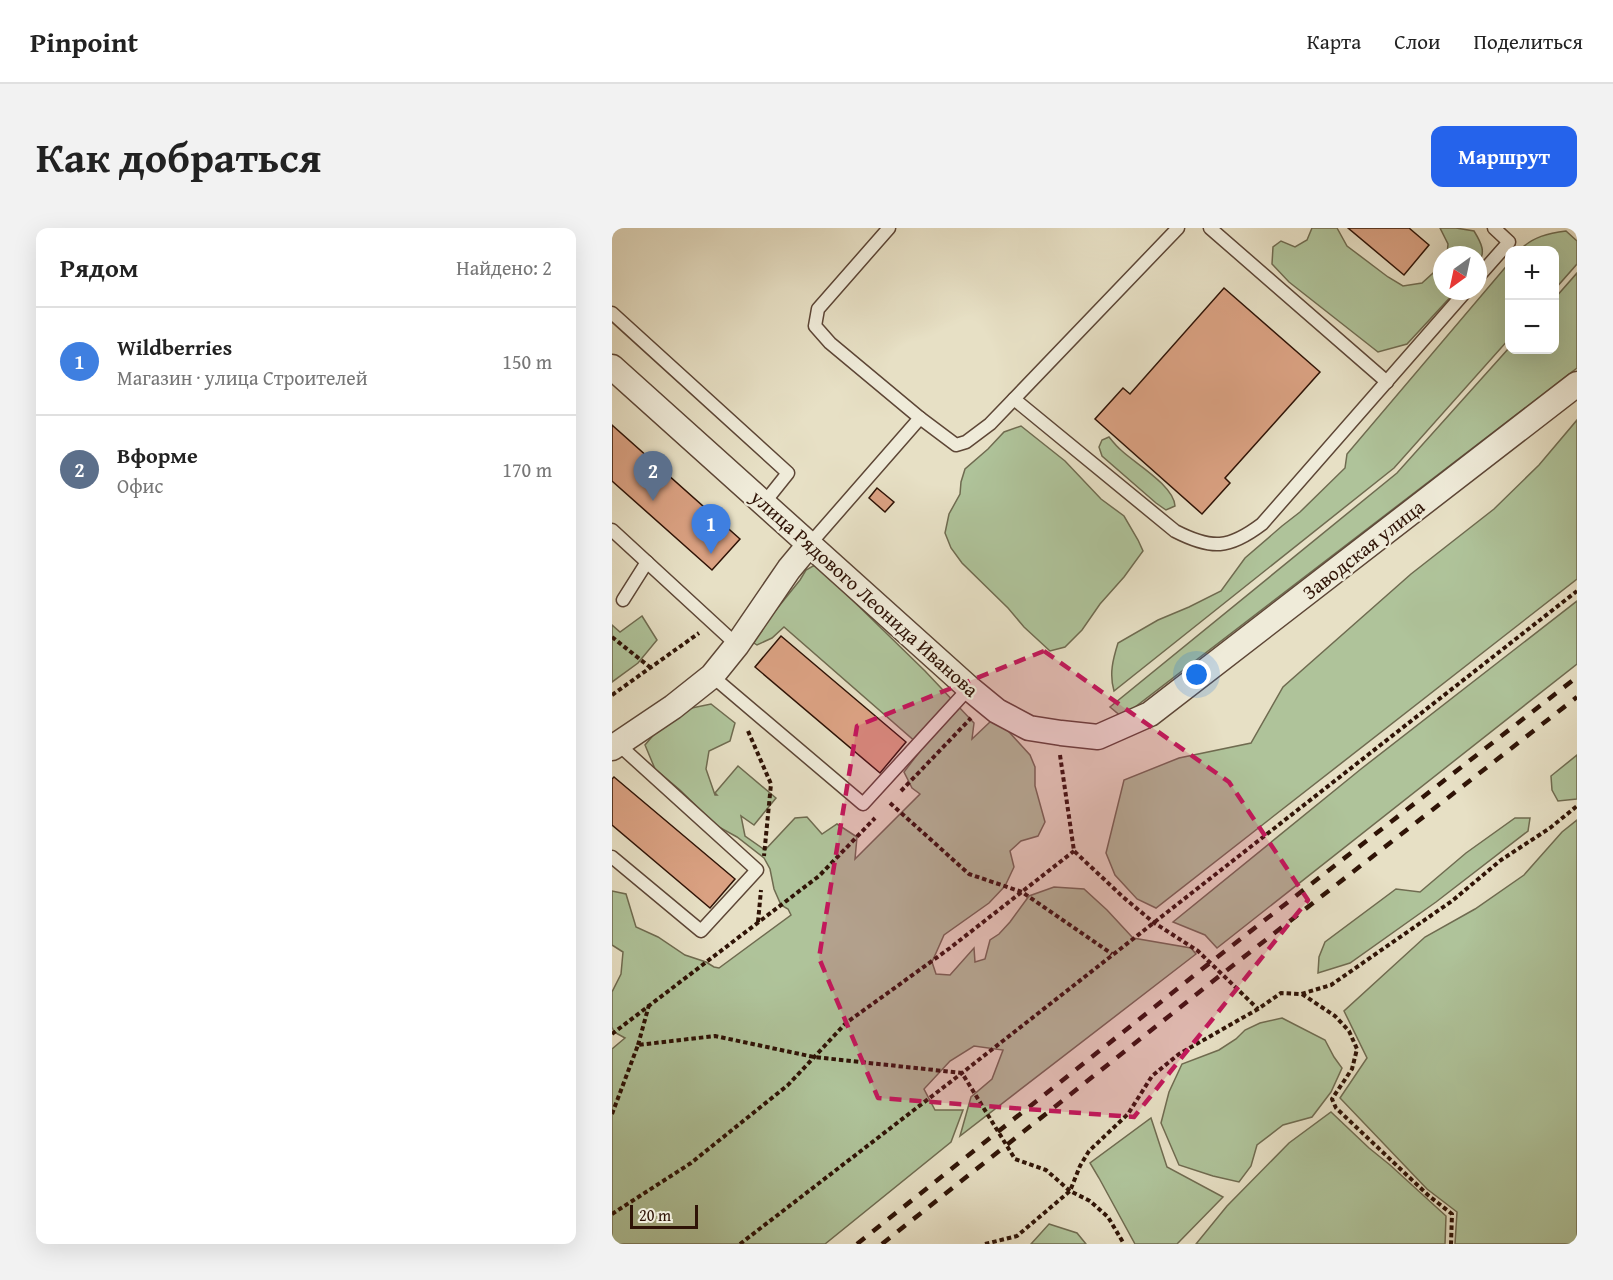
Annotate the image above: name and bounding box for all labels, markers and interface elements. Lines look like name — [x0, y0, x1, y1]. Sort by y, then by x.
text: Pinpoint — [30, 21, 138, 62]
text: Карта — [1307, 26, 1361, 57]
text: Слои — [1394, 26, 1440, 57]
text: Поделиться — [1473, 26, 1583, 57]
text: Как добраться — [36, 126, 321, 187]
button: Маршрут — [1431, 126, 1577, 187]
north arrow — [1433, 246, 1487, 300]
map controls — [1505, 246, 1559, 354]
button: + — [1505, 246, 1559, 300]
text: Рядом — [60, 248, 138, 287]
text: Найдено: 2 — [456, 253, 552, 282]
button: − — [1505, 300, 1559, 354]
text: Wildberries — [117, 331, 232, 363]
text: 1 — [74, 347, 85, 376]
text: 150 m — [502, 347, 552, 376]
text: Магазин · улица Строителей — [117, 363, 368, 392]
text: Вформе — [117, 439, 198, 471]
pin: 2 — [634, 452, 672, 501]
text: 2 — [74, 455, 85, 484]
text: 170 m — [502, 455, 552, 484]
text: Офис — [117, 471, 163, 500]
street label: улица Рядового Леонида Иванова — [744, 482, 986, 704]
street label: Заводская улица — [1296, 492, 1431, 606]
pin: 1 — [692, 504, 730, 554]
your location — [1182, 660, 1211, 689]
scale bar — [630, 1202, 698, 1230]
text: 20 m — [639, 1203, 671, 1227]

